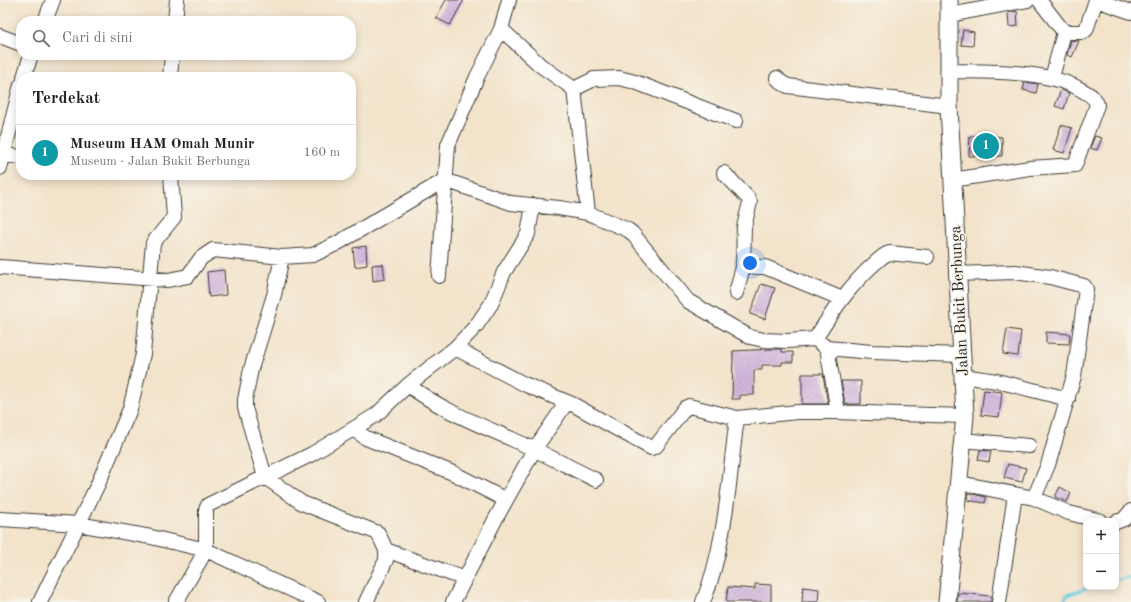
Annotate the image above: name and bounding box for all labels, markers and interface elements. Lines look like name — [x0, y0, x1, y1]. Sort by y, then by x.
search box — [16, 16, 356, 60]
icon: search — [30, 27, 52, 49]
text: Cari di sini — [62, 31, 133, 46]
text: Terdekat — [32, 90, 100, 107]
pin: 1 — [973, 131, 999, 161]
text: Museum HAM Omah Munir — [70, 137, 255, 152]
text: 1 — [41, 146, 49, 159]
text: 160 m — [303, 146, 340, 159]
text: Museum · Jalan Bukit Berbunga — [70, 155, 250, 168]
street label: Jalan Bukit Berbunga — [948, 225, 972, 377]
your location — [740, 253, 760, 273]
map controls — [1083, 518, 1119, 590]
button: + — [1083, 518, 1119, 554]
button: − — [1083, 554, 1119, 590]

